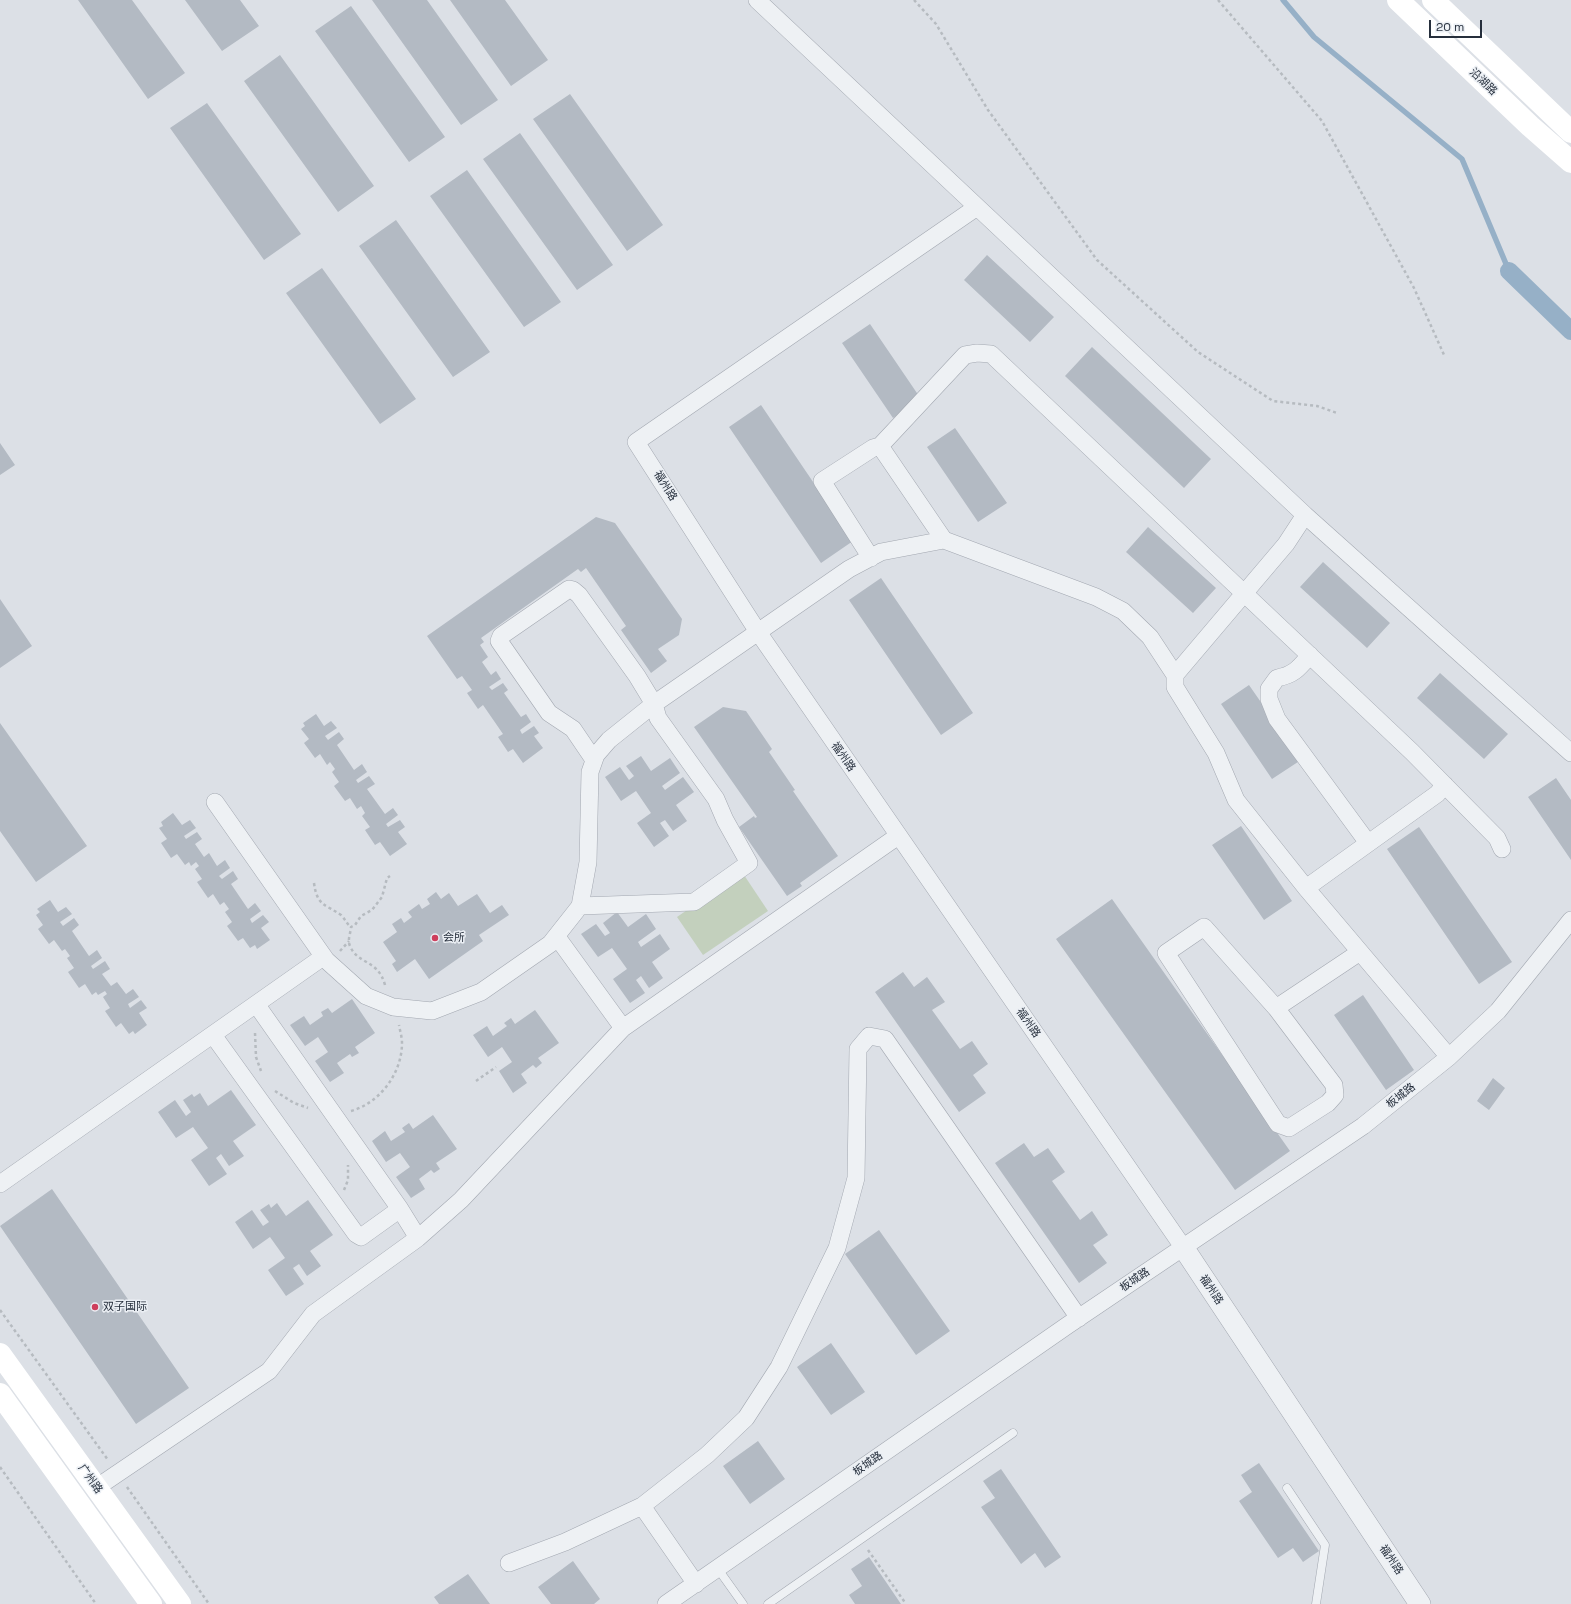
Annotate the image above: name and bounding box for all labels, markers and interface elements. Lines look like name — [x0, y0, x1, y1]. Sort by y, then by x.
scale bar — [1431, 12, 1484, 38]
text: 20 m — [1436, 19, 1464, 35]
street label: 沿湖路 — [1467, 66, 1499, 98]
street label: 福州路 — [651, 469, 679, 503]
street label: 福州路 — [828, 740, 858, 774]
place label: 会所 — [443, 931, 465, 945]
marker: 会所 — [430, 933, 440, 943]
street label: 福州路 — [1013, 1006, 1043, 1040]
street label: 板城路 — [1384, 1081, 1418, 1111]
street label: 板城路 — [1118, 1265, 1152, 1295]
street label: 福州路 — [1196, 1273, 1226, 1307]
place label: 双子国际 — [103, 1300, 147, 1314]
marker: 双子国际 — [90, 1302, 100, 1312]
street label: 板城路 — [851, 1449, 885, 1479]
street label: 广州路 — [75, 1462, 105, 1496]
street label: 福州路 — [1376, 1543, 1406, 1577]

